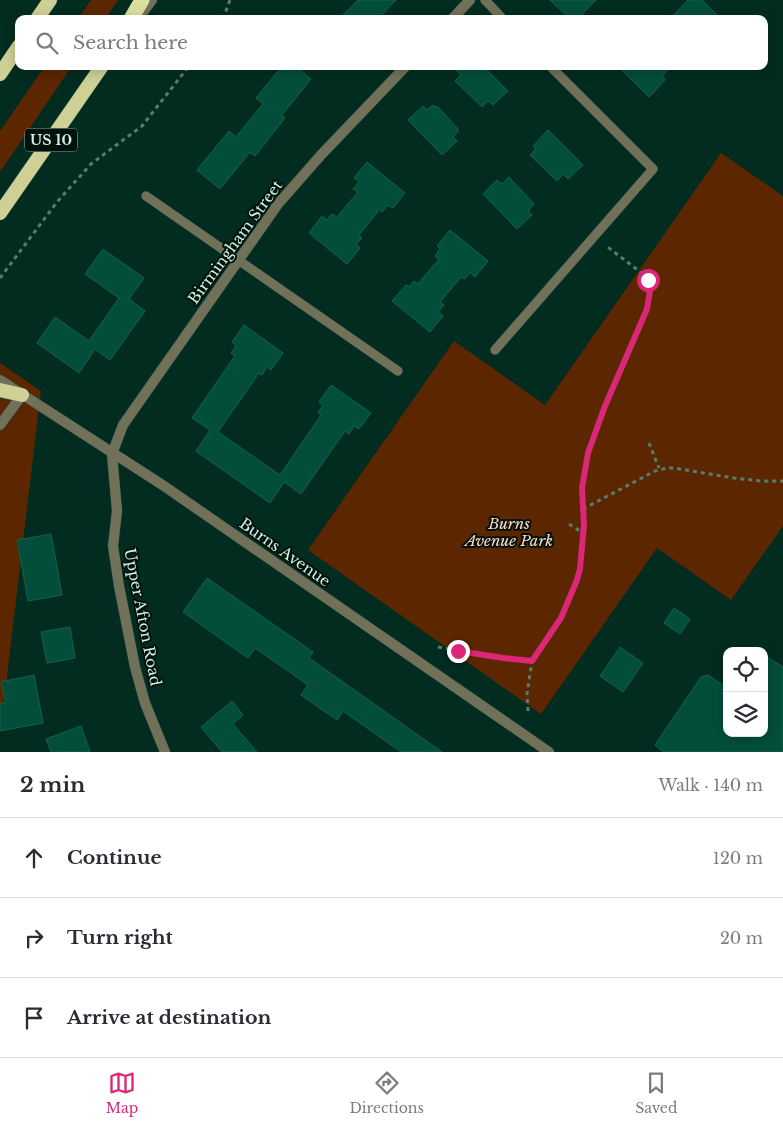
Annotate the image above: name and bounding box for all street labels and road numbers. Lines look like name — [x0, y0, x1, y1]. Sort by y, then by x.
road number: US 10 — [25, 128, 77, 152]
street label: Birmingham Street — [184, 176, 287, 308]
street label: Burns Avenue — [236, 514, 334, 590]
street label: Upper Afton Road — [120, 547, 166, 687]

